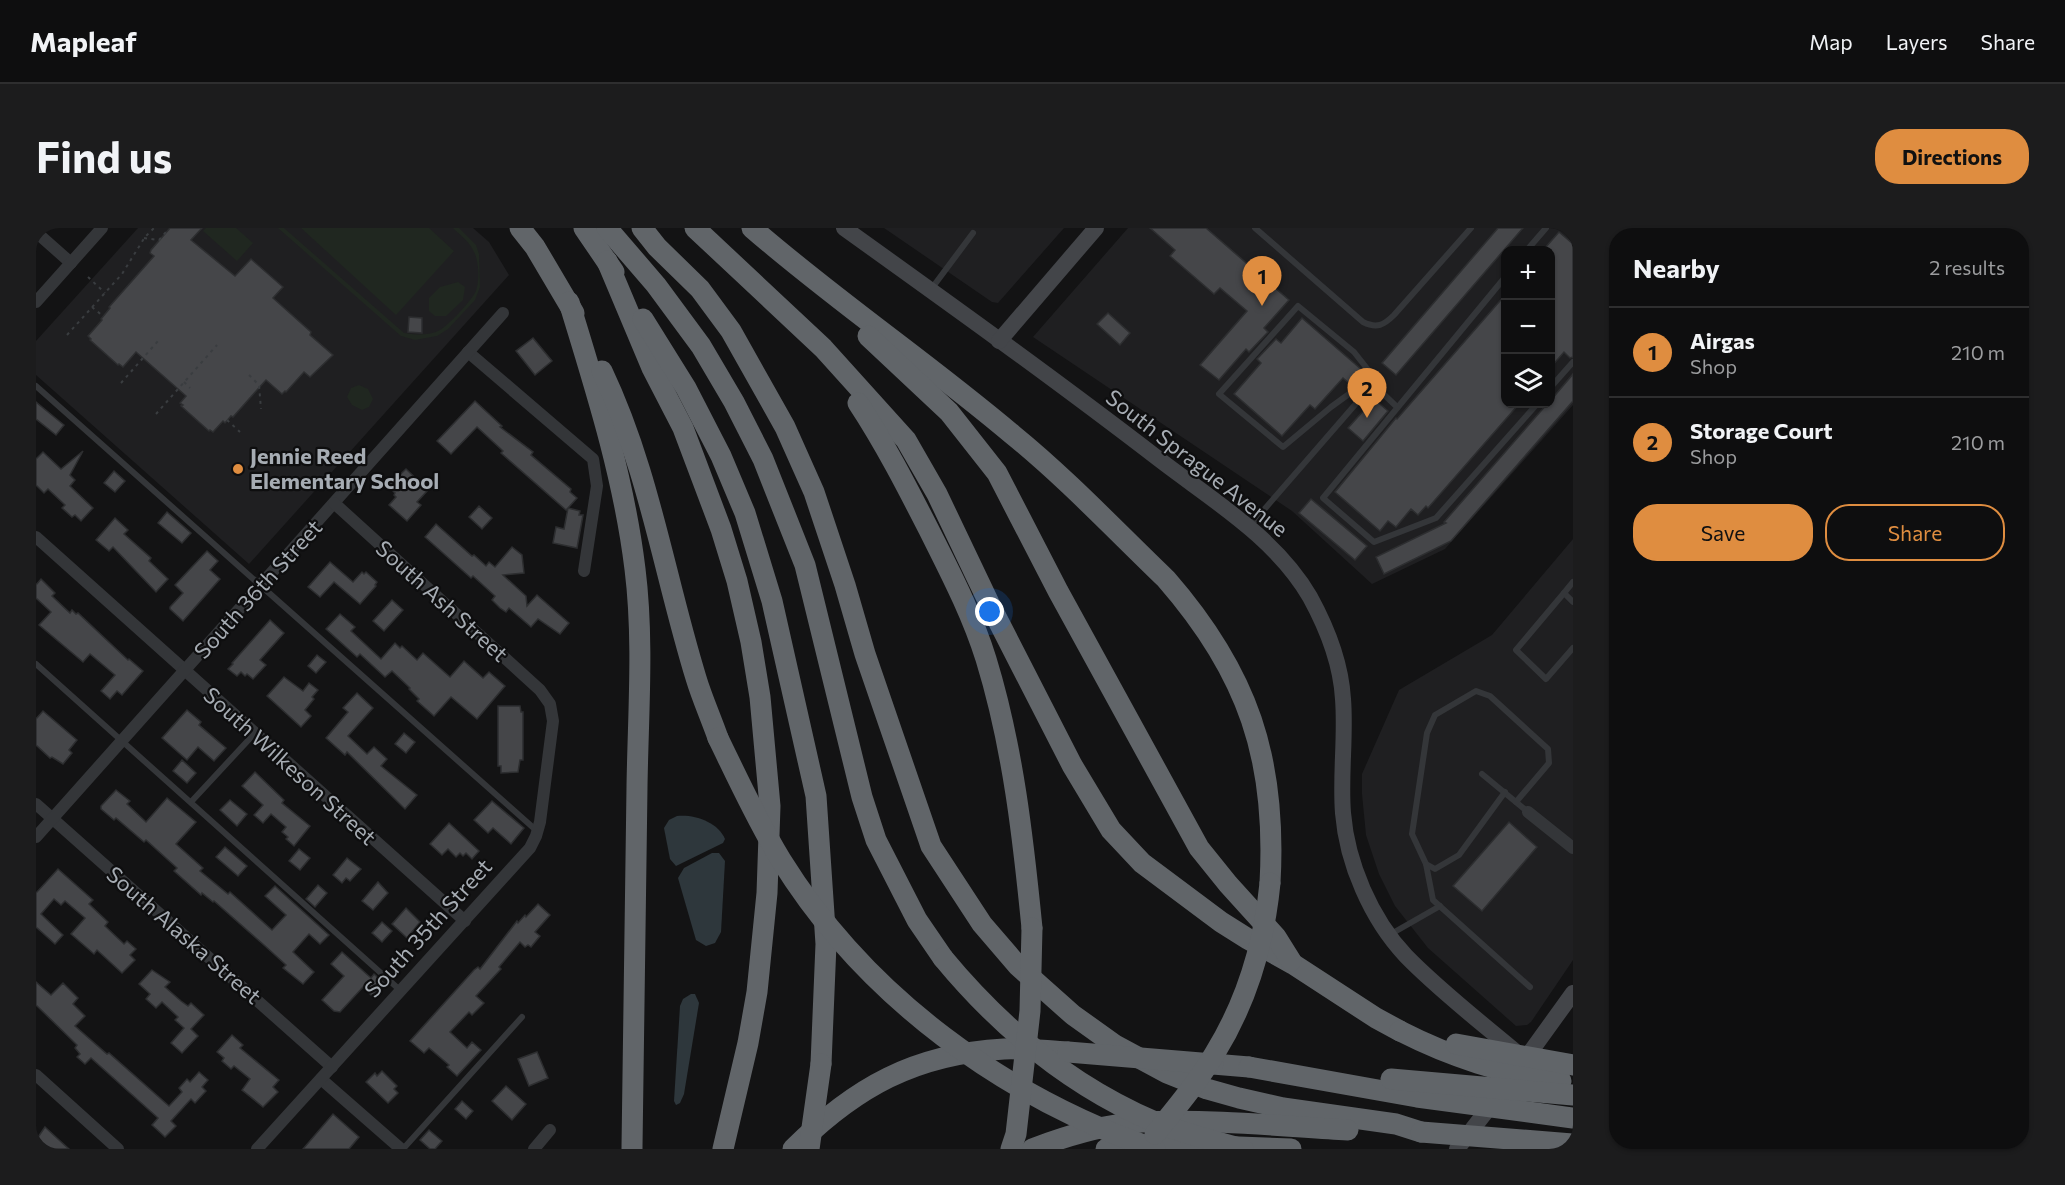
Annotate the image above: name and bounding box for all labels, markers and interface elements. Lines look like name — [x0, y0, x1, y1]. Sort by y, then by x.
text: Mapleaf — [30, 24, 137, 58]
text: Map — [1809, 29, 1853, 54]
text: Layers — [1886, 29, 1948, 54]
text: Share — [1981, 29, 2035, 54]
button: Directions — [1875, 129, 2029, 184]
text: Find us — [36, 130, 172, 182]
map controls — [1501, 246, 1555, 408]
button: + — [1501, 246, 1555, 300]
text: Nearby — [1633, 252, 1720, 283]
text: 2 results — [1929, 255, 2005, 279]
pin: 1 — [1242, 256, 1282, 306]
button: − — [1501, 300, 1555, 354]
text: Airgas — [1690, 327, 1755, 354]
text: 1 — [1648, 340, 1657, 364]
text: 210 m — [1951, 340, 2005, 364]
button: layers — [1501, 354, 1555, 408]
text: Shop — [1690, 354, 1737, 378]
pin: 2 — [1348, 368, 1386, 418]
street label: South Sprague Avenue — [1101, 383, 1294, 542]
text: Storage Court — [1690, 417, 1833, 444]
text: 2 — [1647, 430, 1658, 454]
text: 210 m — [1951, 430, 2005, 454]
place label: Jennie Reed Elementary School — [250, 442, 439, 494]
text: Shop — [1690, 444, 1737, 468]
marker: Jennie Reed Elementary School — [231, 462, 245, 476]
button: Save — [1633, 504, 1813, 561]
button: Share — [1825, 504, 2005, 561]
street label: South 36th Street — [188, 513, 327, 664]
street label: South Ash Street — [371, 534, 514, 667]
your location — [975, 597, 1004, 626]
street label: South Wilkeson Street — [198, 681, 382, 850]
street label: South 35th Street — [358, 853, 497, 1003]
street label: South Alaska Street — [101, 860, 267, 1009]

